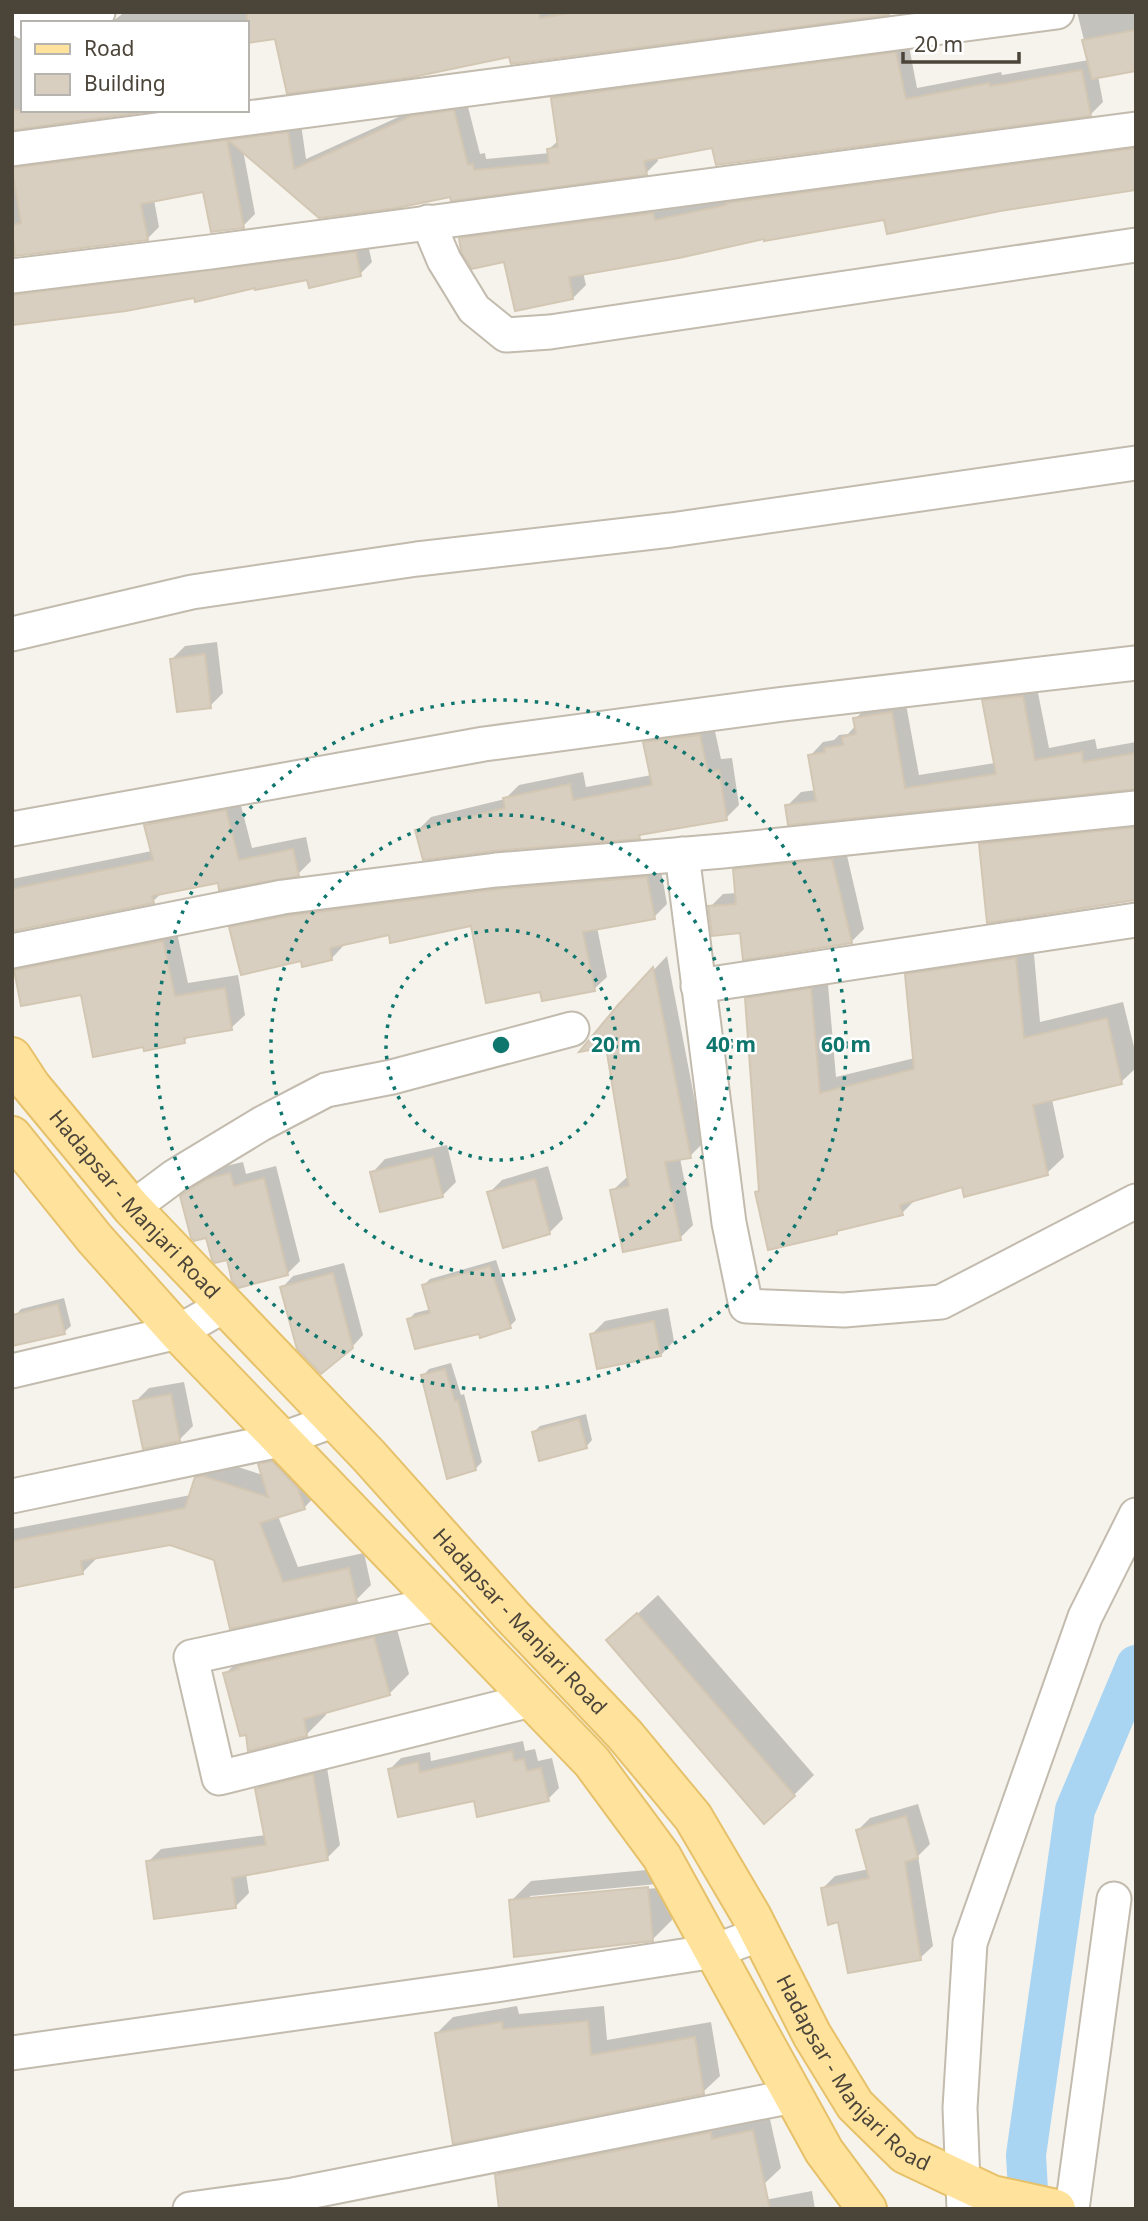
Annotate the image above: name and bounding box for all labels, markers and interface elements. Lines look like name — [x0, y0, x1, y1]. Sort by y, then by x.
legend — [21, 21, 248, 112]
scale bar — [903, 21, 1018, 65]
text: 20 m — [914, 30, 963, 58]
text: Road — [84, 34, 134, 62]
text: Building — [84, 69, 166, 97]
text: 20 m — [591, 1030, 641, 1058]
text: 40 m — [706, 1030, 756, 1058]
text: 60 m — [821, 1030, 871, 1058]
centre of rings — [489, 1033, 513, 1057]
street label: Hadapsar - Manjari Road — [43, 1104, 227, 1305]
street label: Hadapsar - Manjari Road — [427, 1522, 613, 1720]
street label: Hadapsar - Manjari Road — [771, 1969, 935, 2177]

